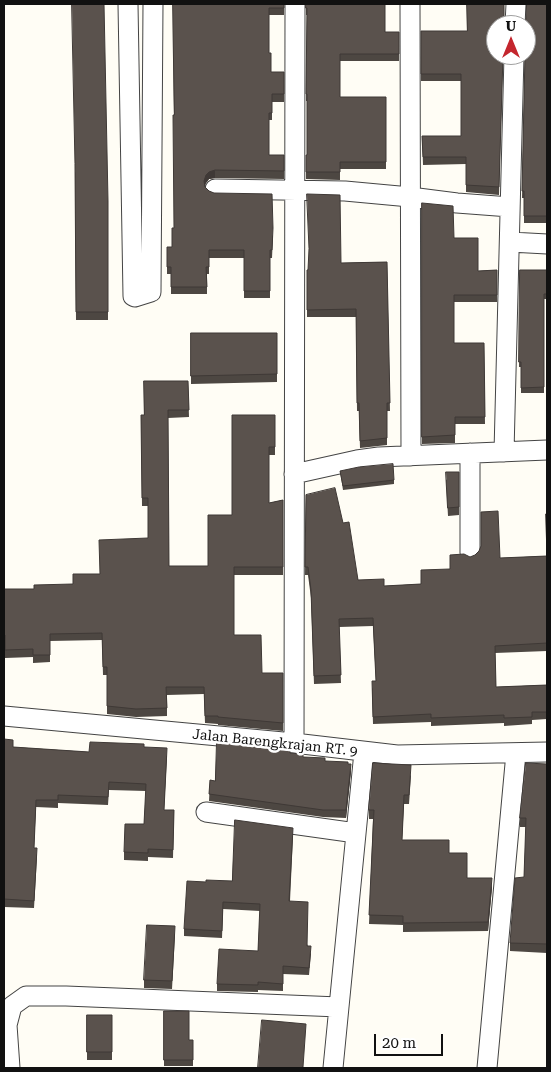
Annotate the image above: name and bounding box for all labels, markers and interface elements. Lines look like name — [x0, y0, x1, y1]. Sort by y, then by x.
north arrow — [486, 15, 536, 65]
text: U — [506, 18, 516, 34]
street label: Jalan Barengkrajan RT. 9 — [192, 726, 358, 760]
scale bar — [376, 1024, 445, 1056]
text: 20 m — [382, 1034, 416, 1052]

